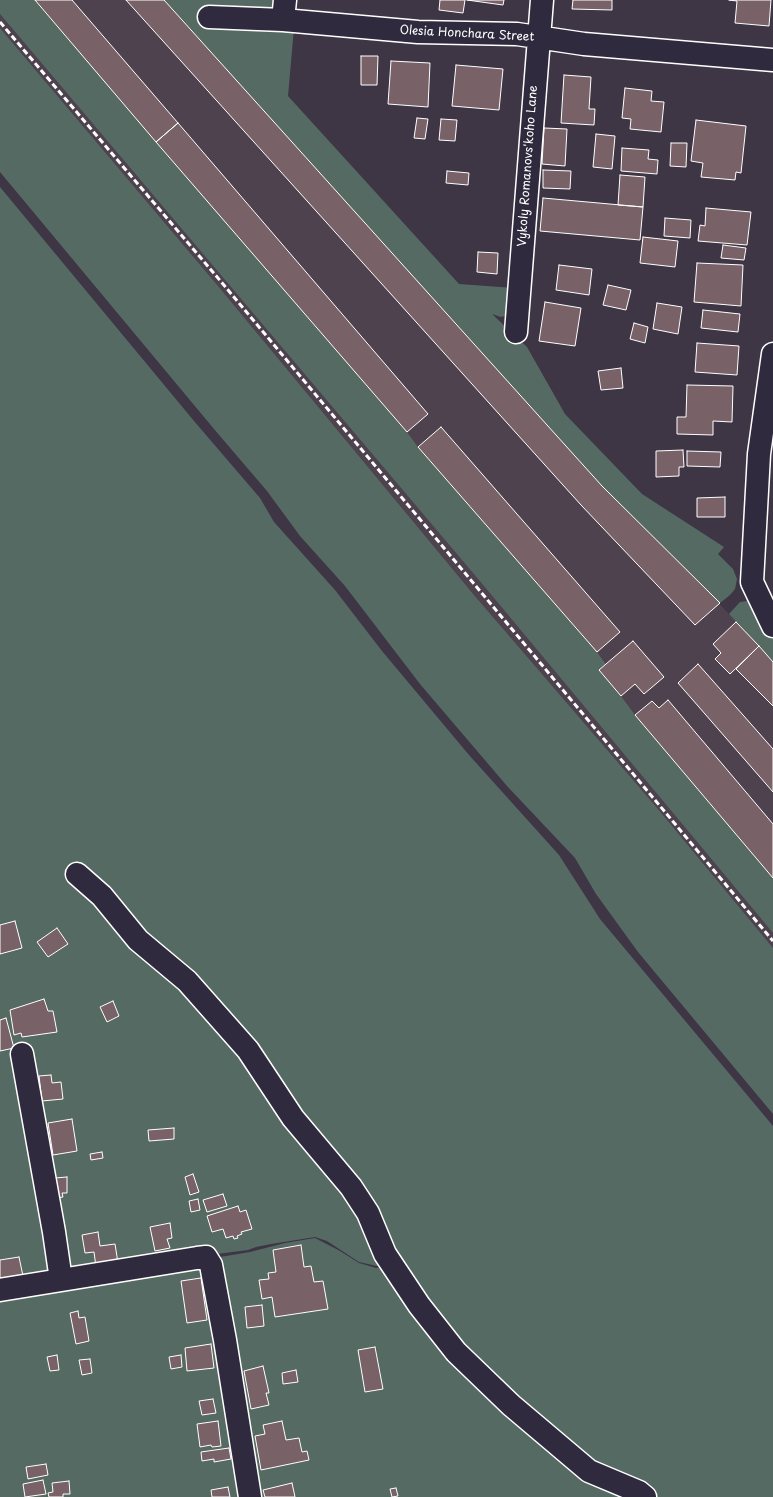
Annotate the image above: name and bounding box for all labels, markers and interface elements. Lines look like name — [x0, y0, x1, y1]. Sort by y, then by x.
street label: Olesia Honchara Street — [399, 23, 535, 45]
street label: Vykoly Romanovs'koho Lane — [515, 85, 541, 247]

